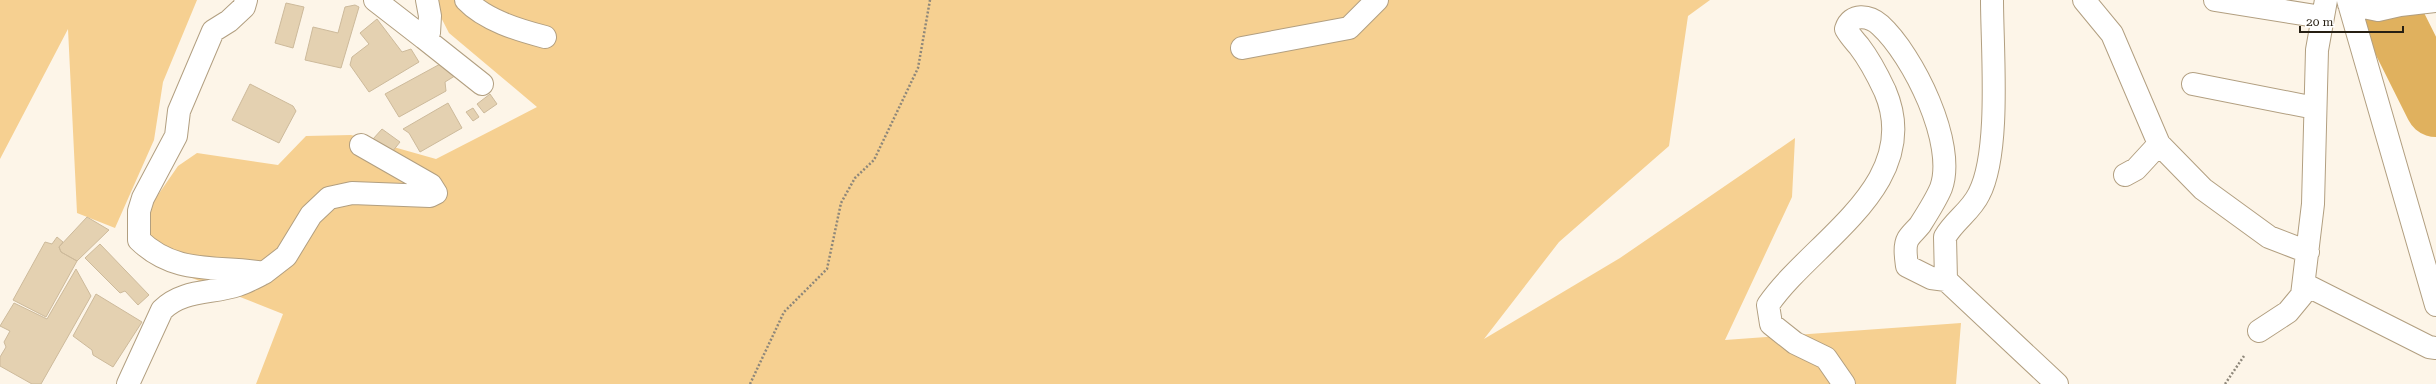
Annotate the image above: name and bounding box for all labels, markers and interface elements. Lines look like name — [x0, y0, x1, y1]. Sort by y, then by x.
scale bar — [2300, 8, 2403, 34]
text: 20 m — [2306, 15, 2333, 29]

